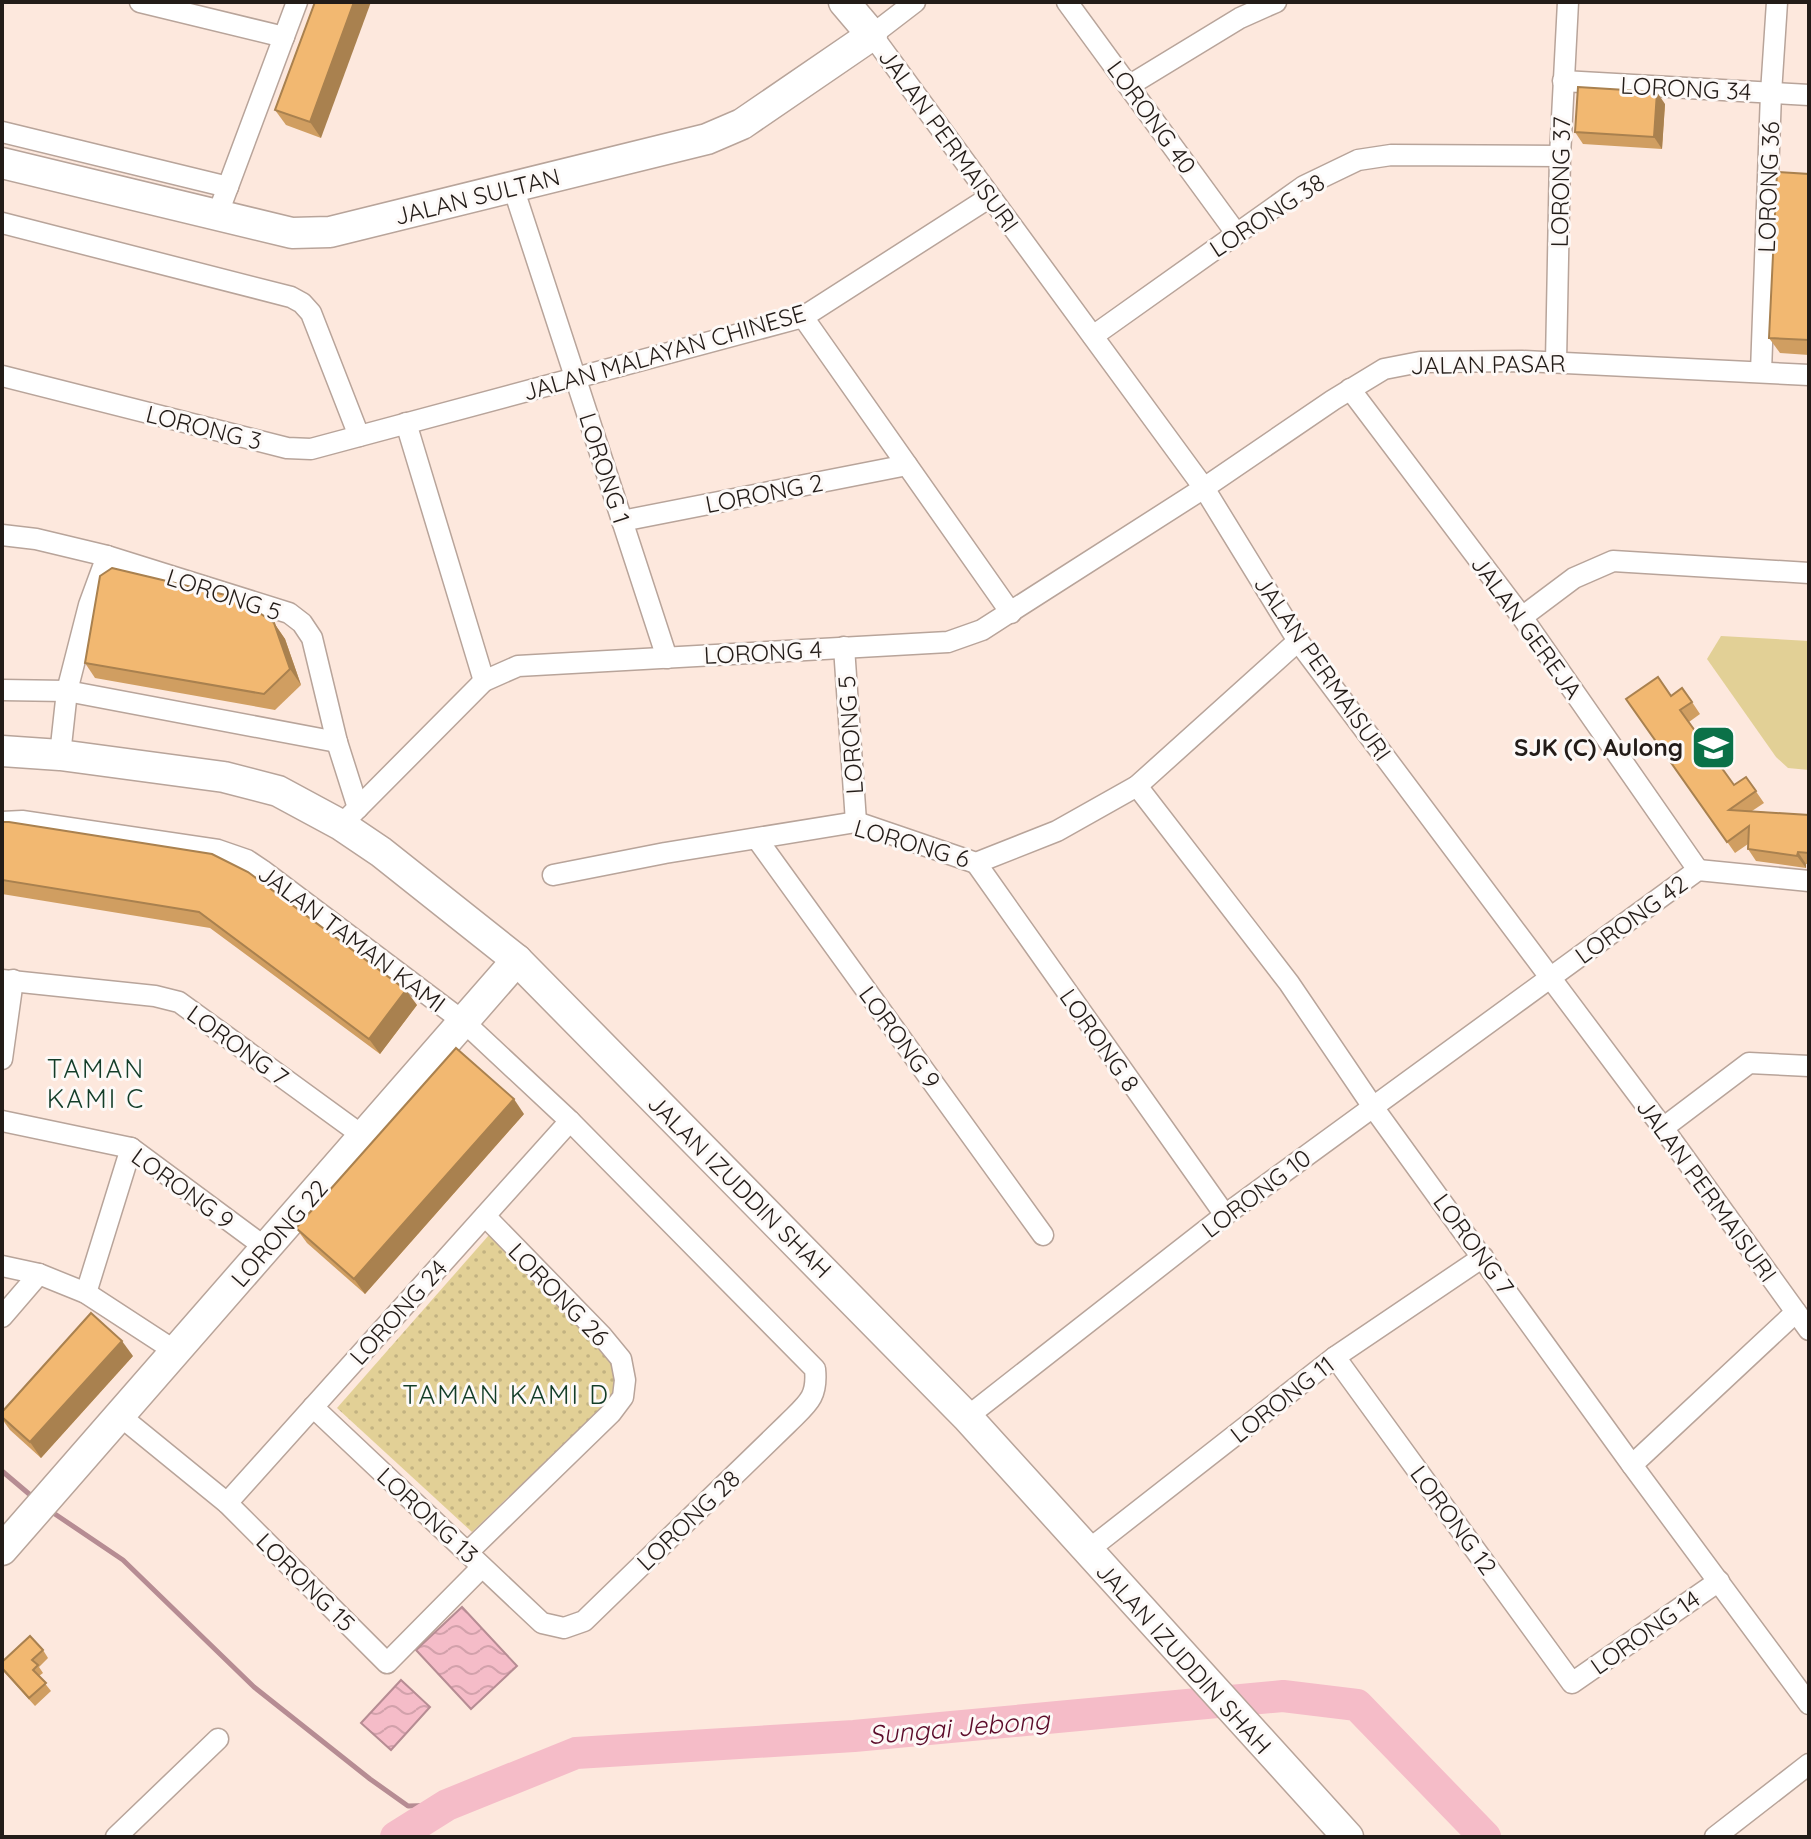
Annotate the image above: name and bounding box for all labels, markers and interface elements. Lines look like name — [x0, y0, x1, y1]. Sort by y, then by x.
street label: JALAN PERMAISURI — [872, 42, 1026, 238]
street label: LORONG 40 — [1101, 54, 1203, 180]
street label: LORONG 34 — [1620, 70, 1752, 106]
street label: LORONG 37 — [1544, 116, 1576, 248]
street label: LORONG 36 — [1751, 121, 1785, 253]
street label: JALAN SULTAN — [391, 161, 563, 231]
street label: LORONG 38 — [1204, 167, 1330, 263]
street label: JALAN MALAYAN CHINESE — [519, 297, 809, 407]
street label: JALAN PASAR — [1410, 348, 1566, 380]
street label: LORONG 3 — [143, 398, 265, 456]
street label: LORONG 1 — [573, 409, 637, 527]
street label: LORONG 2 — [703, 467, 825, 519]
street label: JALAN GEREJA — [1465, 549, 1589, 705]
street label: LORONG 5 — [163, 561, 285, 627]
street label: JALAN PERMAISURI — [1248, 570, 1398, 766]
street label: LORONG 4 — [703, 634, 823, 670]
street label: LORONG 5 — [831, 675, 869, 795]
school or university icon: SJK (C) Aulong — [1690, 723, 1738, 771]
place label: SJK (C) Aulong — [1514, 732, 1683, 762]
street label: LORONG 6 — [851, 812, 973, 874]
street label: JALAN TAMAN KAMI — [252, 858, 452, 1018]
street label: LORONG 42 — [1569, 868, 1693, 970]
street label: LORONG 9 — [853, 980, 947, 1094]
street label: LORONG 8 — [1054, 983, 1146, 1097]
street label: LORONG 7 — [181, 998, 295, 1092]
district label: TAMAN KAMI C — [47, 1052, 145, 1115]
street label: JALAN IZUDDIN SHAH — [642, 1088, 838, 1284]
street label: JALAN PERMAISURI — [1630, 1092, 1784, 1288]
street label: LORONG 9 — [126, 1141, 240, 1235]
street label: LORONG 10 — [1195, 1142, 1317, 1244]
street label: LORONG 22 — [224, 1173, 334, 1293]
street label: LORONG 7 — [1427, 1187, 1521, 1301]
street label: LORONG 26 — [502, 1236, 616, 1352]
street label: LORONG 24 — [343, 1253, 453, 1371]
street label: LORONG 11 — [1224, 1349, 1340, 1449]
district label: TAMAN KAMI D — [402, 1378, 610, 1411]
street label: LORONG 12 — [1404, 1459, 1504, 1581]
street label: LORONG 13 — [371, 1461, 485, 1569]
street label: LORONG 28 — [630, 1463, 746, 1577]
street label: LORONG 15 — [250, 1526, 362, 1638]
street label: JALAN IZUDDIN SHAH — [1090, 1556, 1278, 1760]
street label: LORONG 14 — [1584, 1583, 1706, 1681]
water label: Sungai Jebong — [867, 1703, 1052, 1751]

